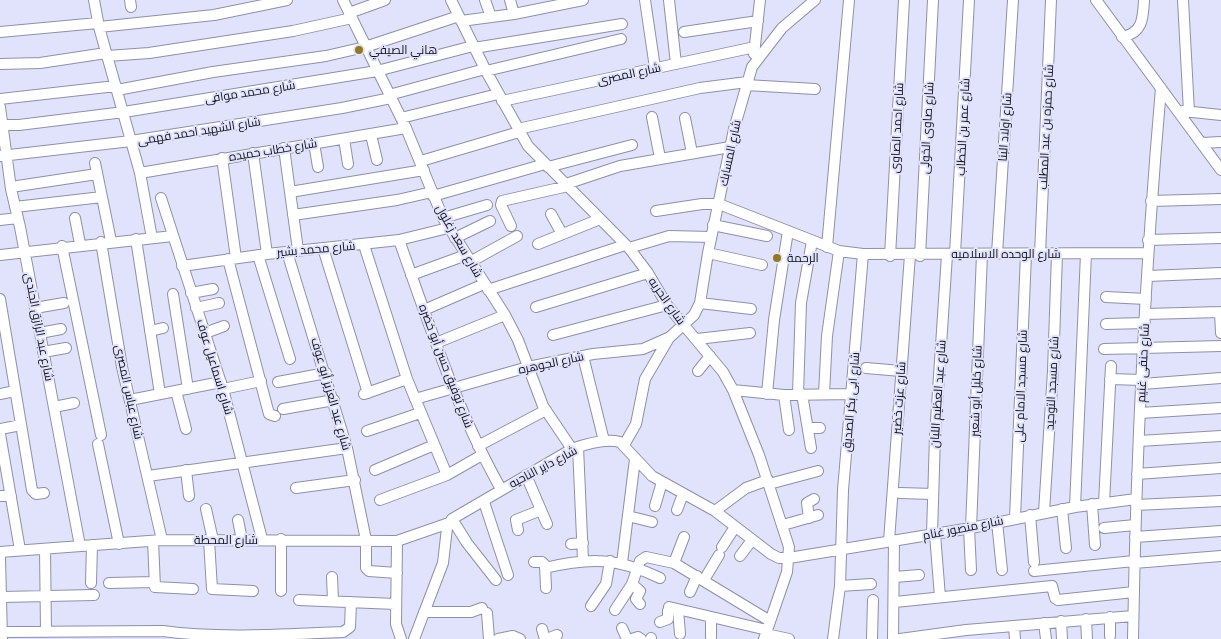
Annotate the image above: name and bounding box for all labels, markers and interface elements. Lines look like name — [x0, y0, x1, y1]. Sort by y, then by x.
place label: هاني الصيفي — [369, 43, 437, 57]
marker: هاني الصيفي — [353, 44, 365, 56]
street label: شارع المصرى — [596, 60, 662, 88]
street label: شارع حمزه بن عبد المطلب — [1036, 64, 1056, 190]
street label: شارع محمد موافى — [204, 78, 296, 106]
street label: شارع عمر بن الخطاب — [953, 78, 973, 176]
street label: شارع احمد الصاوى — [887, 82, 907, 174]
street label: شارع صاوى الخولى — [917, 82, 937, 174]
street label: شارع اولاد البنا — [995, 92, 1015, 162]
street label: شارع الشهيد احمد فهمى — [136, 114, 262, 148]
street label: شارع المسابك — [716, 118, 744, 188]
street label: شارع خطاب حميده — [228, 136, 318, 164]
street label: شارع سعد زغلول — [432, 202, 486, 280]
street label: شارع محمد بشير — [276, 238, 356, 260]
street label: شارع الوحده الاسلاميه — [951, 247, 1061, 261]
place label: الرحمة — [787, 251, 819, 265]
marker: الرحمة — [771, 252, 783, 264]
street label: شارع عبد الرازق الجندى — [21, 272, 57, 382]
street label: شارع الحريه — [645, 275, 689, 327]
street label: شارع توفيق حسن أبو خضره — [416, 302, 476, 430]
street label: شارع اسماعيل عوف — [194, 318, 236, 416]
street label: شارع حنفى غنيم — [1134, 323, 1152, 403]
street label: شارع مسجد الامام على — [1012, 329, 1030, 443]
street label: شارع عبد العزيز أبو عوف — [308, 336, 354, 452]
street label: شارع مسجد التوحيد — [1042, 336, 1062, 430]
street label: شارع عبد العظيم اللبان — [927, 339, 949, 449]
street label: شارع عباس المصرى — [112, 343, 146, 441]
street label: شارع خليل أبو شعير — [967, 345, 985, 437]
street label: شارع الجوهره — [517, 349, 585, 377]
street label: شارع ابى بكر الصديق — [839, 351, 863, 453]
street label: شارع عزت خضير — [889, 361, 909, 435]
street label: شارع داير الناحيه — [506, 443, 580, 491]
street label: شارع منصور غنام — [921, 513, 1005, 543]
street label: شارع المحطة — [194, 533, 258, 547]

